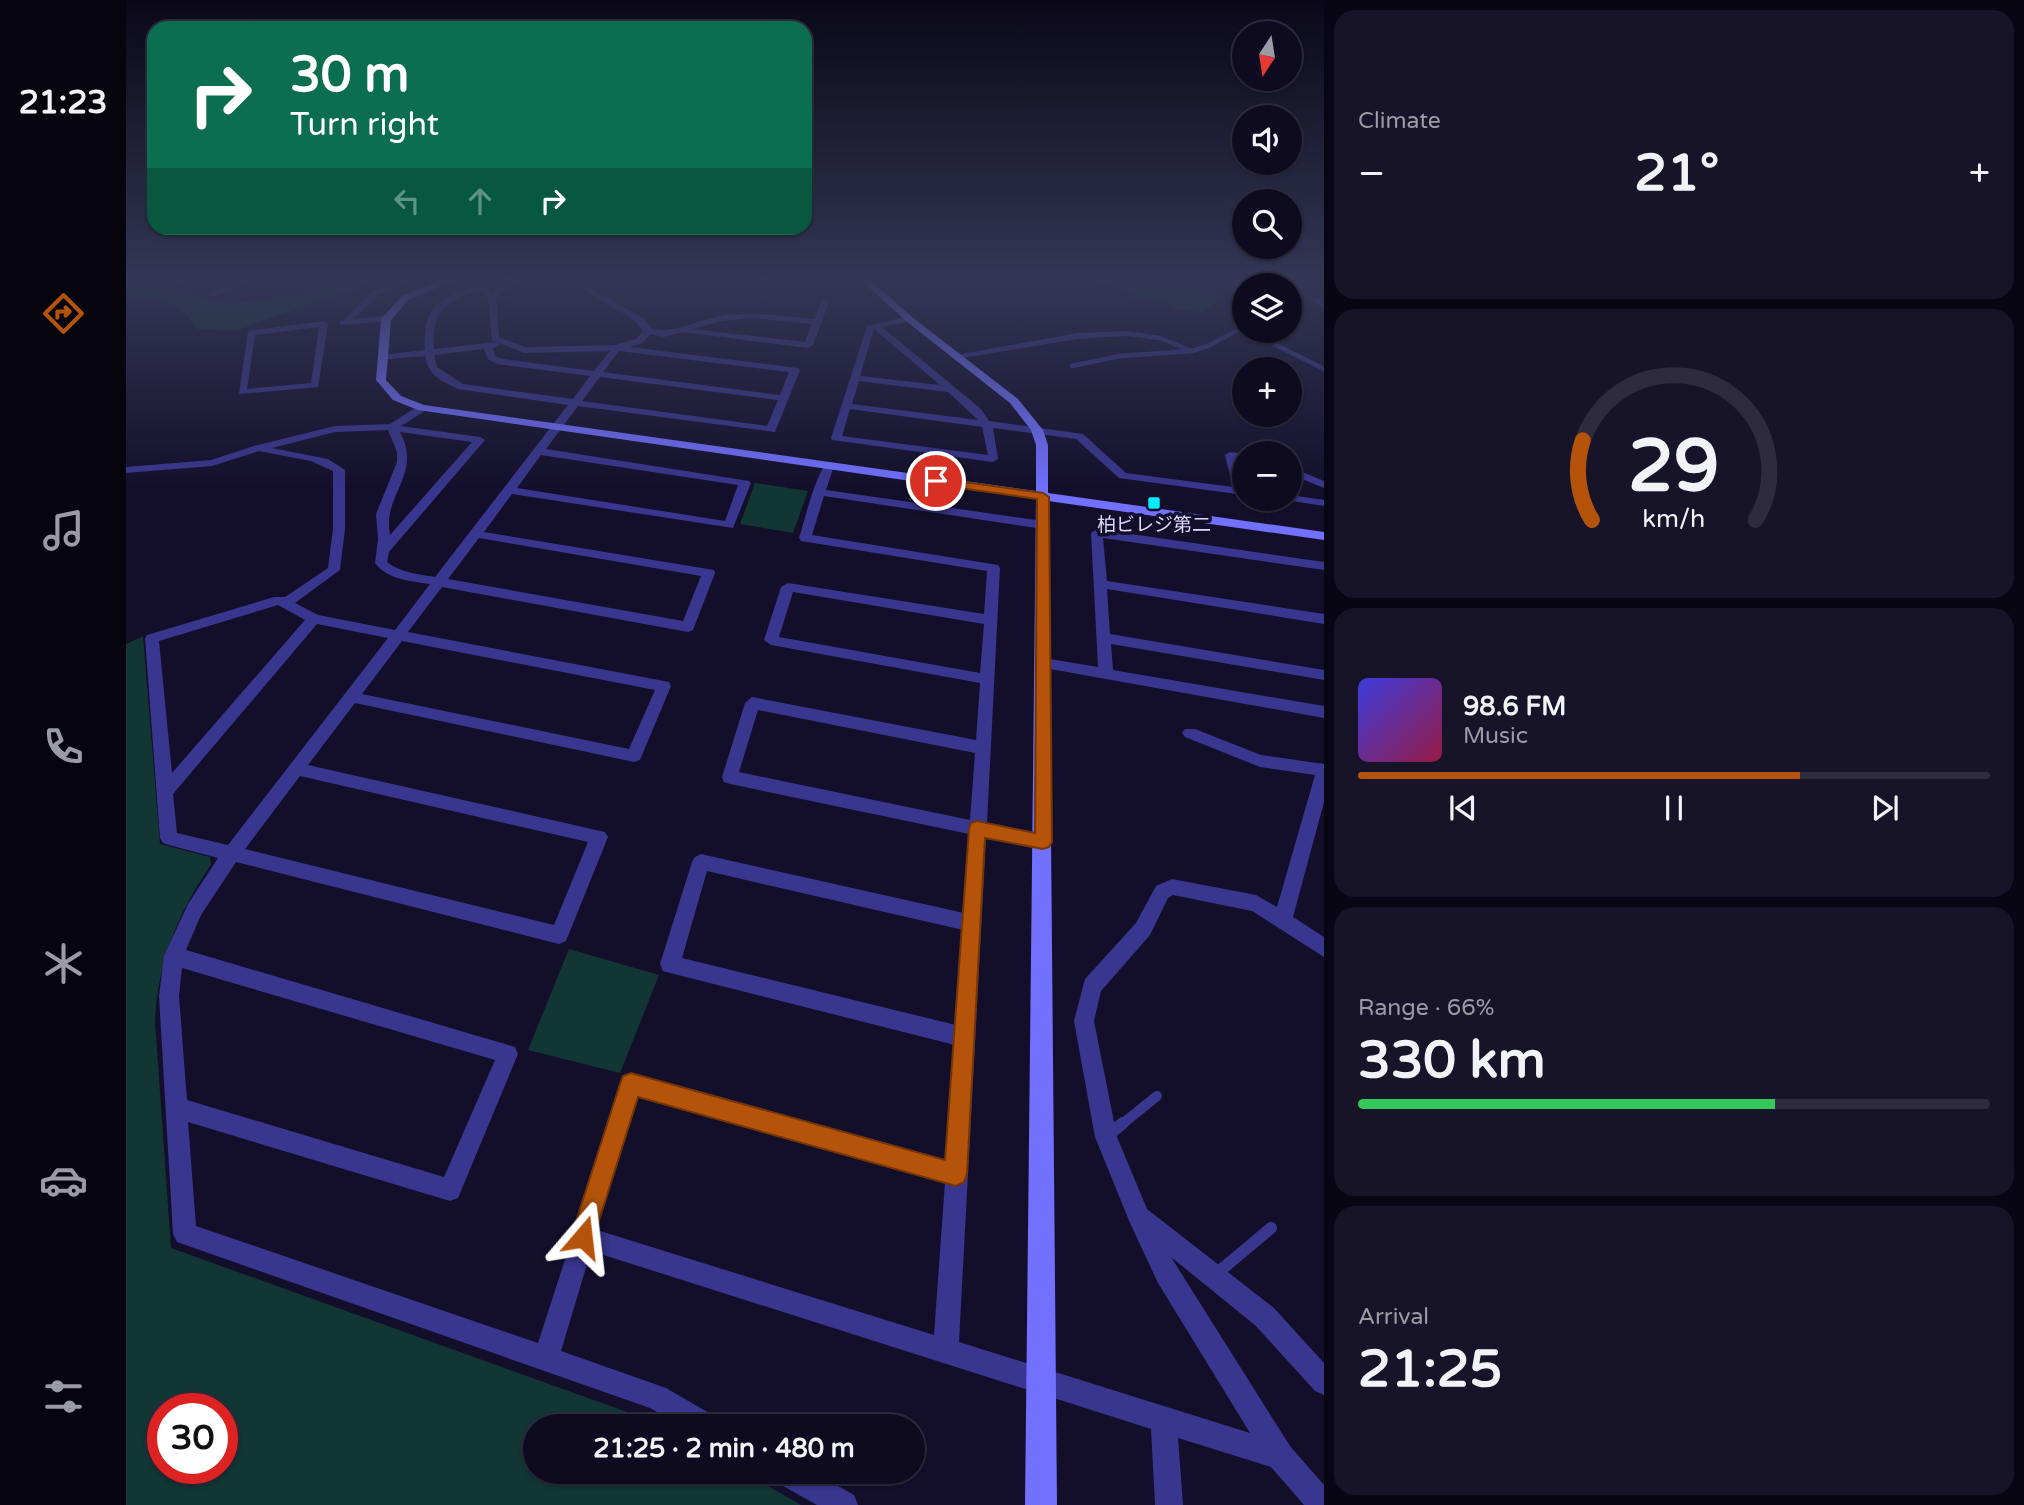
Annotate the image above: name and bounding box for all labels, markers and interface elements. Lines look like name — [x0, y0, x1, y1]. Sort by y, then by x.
north arrow — [1232, 21, 1302, 91]
map controls — [1232, 21, 1302, 511]
text: 30 m — [290, 46, 409, 105]
icon: right — [175, 49, 266, 140]
text: 21:23 — [19, 84, 107, 122]
button: sound — [1232, 105, 1302, 175]
text: Turn right — [290, 106, 439, 144]
text: Climate — [1358, 107, 1441, 135]
text: 21° — [1634, 142, 1719, 205]
text: − — [1358, 151, 1385, 197]
text: + — [1969, 151, 1990, 197]
icon: left — [388, 182, 426, 220]
icon: ahead — [461, 182, 499, 220]
icon: right — [534, 182, 572, 220]
button: search — [1232, 189, 1302, 259]
button: layers — [1232, 273, 1302, 343]
icon: directions — [39, 289, 88, 338]
button: + — [1232, 357, 1302, 427]
text: 29 — [1628, 423, 1720, 511]
button: − — [1232, 441, 1302, 511]
pin — [906, 451, 966, 511]
icon: arrive — [917, 462, 955, 500]
marker: 柏ビレジ第二 — [1146, 495, 1162, 511]
text: km/h — [1643, 503, 1705, 533]
icon: music — [39, 506, 88, 555]
place label: 柏ビレジ第二 — [1097, 514, 1211, 536]
text: 98.6 FM — [1463, 691, 1566, 722]
icon: phone — [39, 722, 88, 771]
text: Music — [1463, 722, 1528, 750]
icon: previous — [1444, 789, 1482, 827]
icon: pause — [1655, 789, 1693, 827]
icon: next — [1866, 789, 1904, 827]
icon: climate — [39, 939, 88, 988]
text: Range · 66% — [1358, 994, 1494, 1022]
text: 330 km — [1358, 1029, 1546, 1092]
icon: car — [39, 1156, 88, 1205]
position arrow — [546, 1200, 620, 1274]
text: Arrival — [1358, 1303, 1429, 1331]
text: 21:25 — [1358, 1338, 1502, 1401]
icon: filters — [39, 1372, 88, 1421]
speed limit sign: 30 — [147, 1393, 238, 1484]
text: 21:25 · 2 min · 480 m — [593, 1433, 855, 1464]

